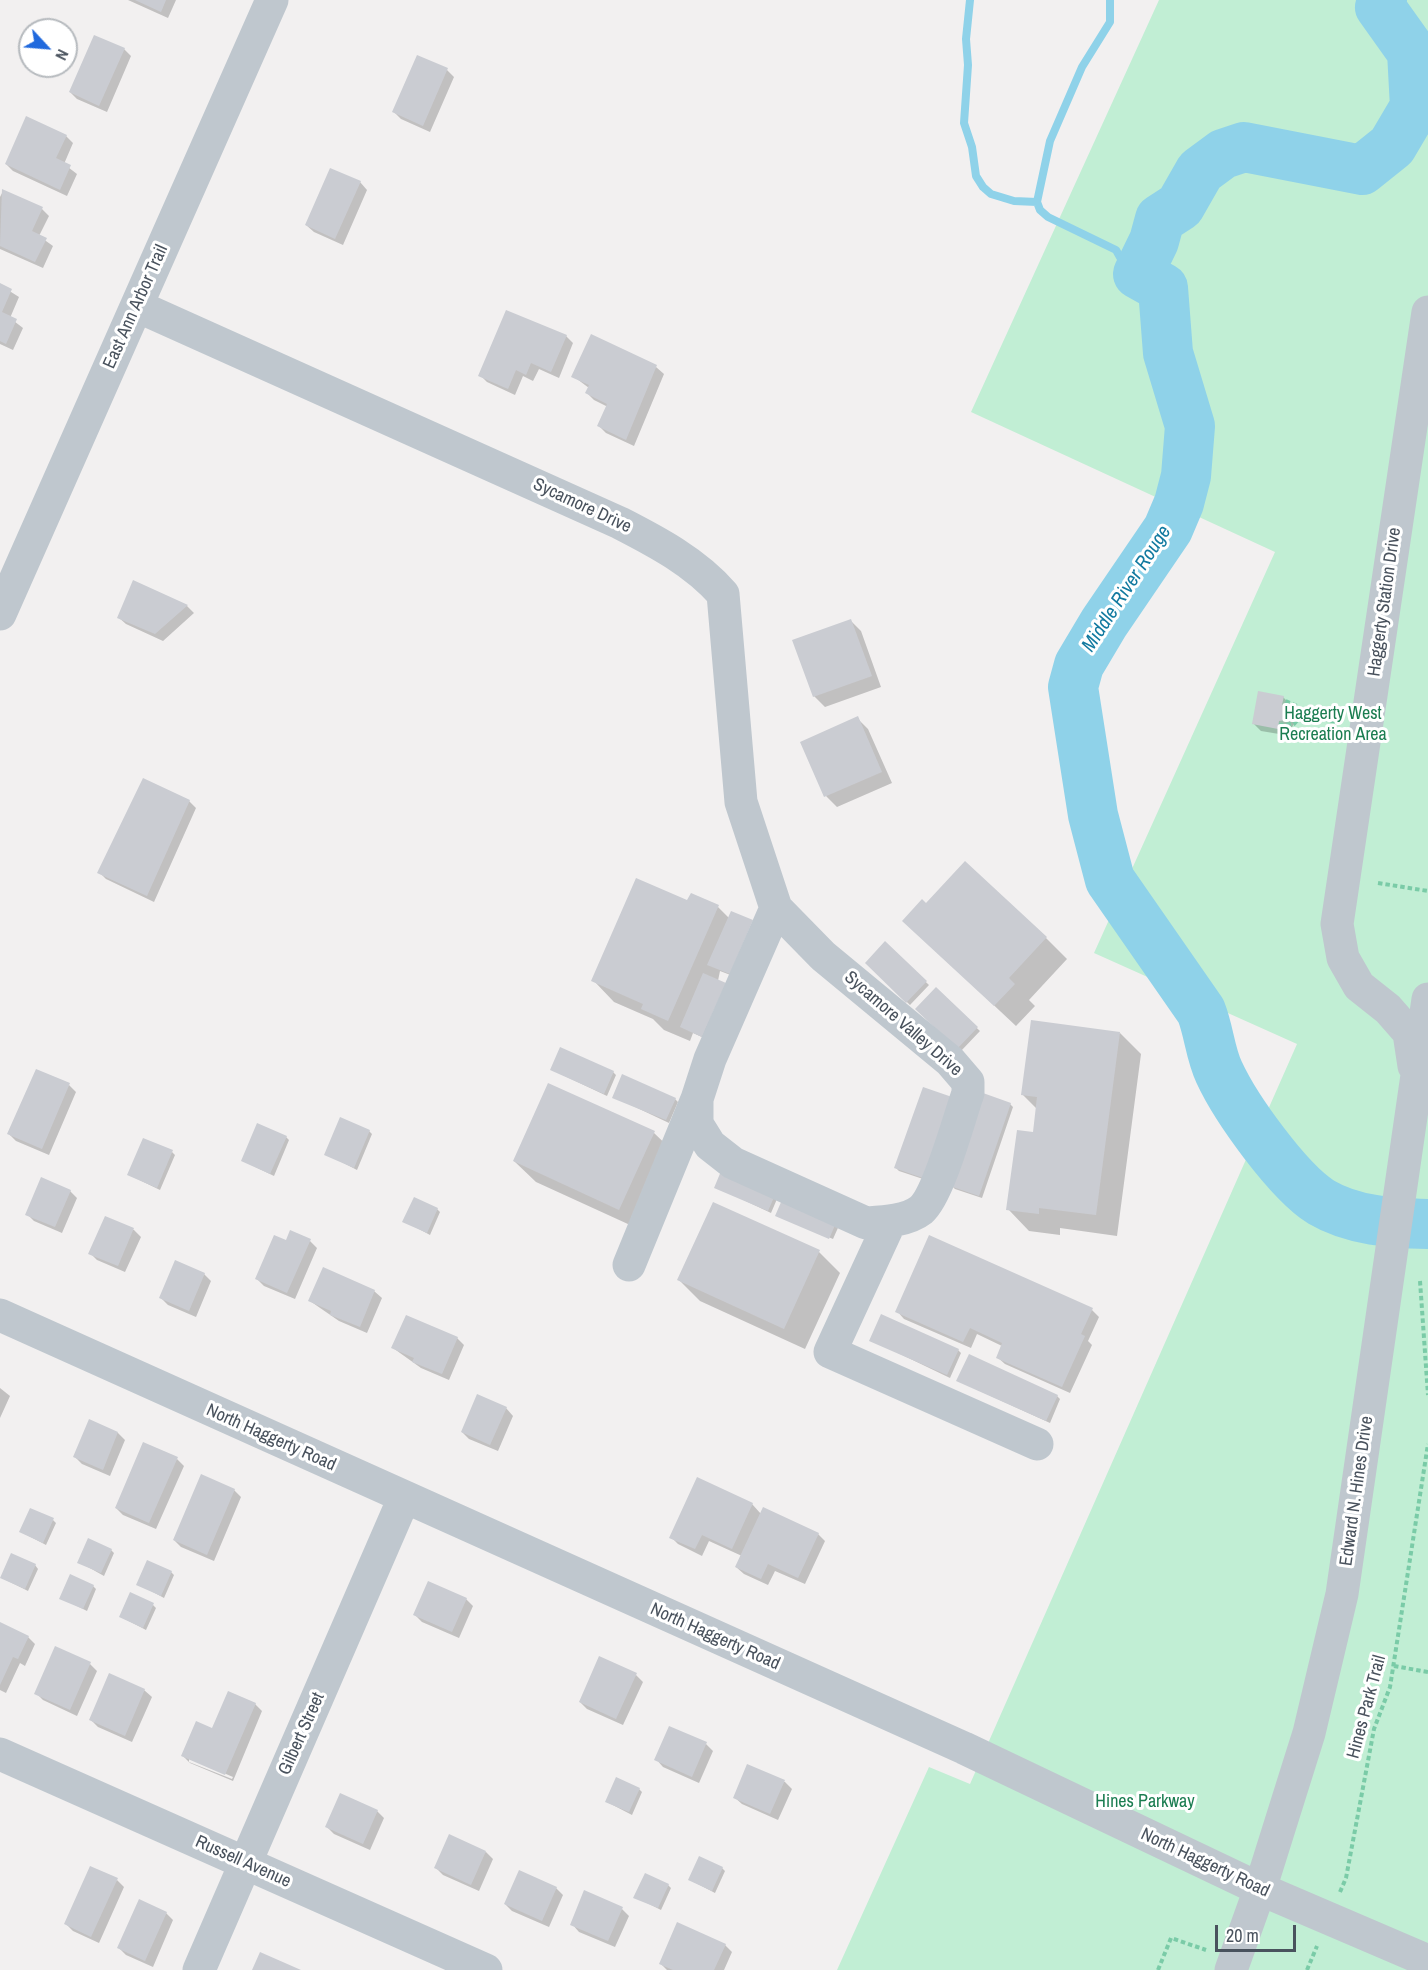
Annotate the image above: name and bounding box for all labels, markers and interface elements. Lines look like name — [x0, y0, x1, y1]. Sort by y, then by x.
north arrow — [18, 18, 78, 78]
text: N — [50, 46, 74, 64]
street label: East Ann Arbor Trail — [99, 242, 173, 372]
street label: Sycamore Drive — [529, 474, 635, 538]
water label: Middle River Rouge — [1077, 521, 1177, 657]
street label: Haggerty Station Drive — [1364, 526, 1406, 678]
park label: Haggerty West Recreation Area — [1279, 703, 1387, 746]
street label: Sycamore Valley Drive — [840, 967, 966, 1081]
street label: North Haggerty Road — [203, 1400, 339, 1476]
street label: Edward N. Hines Drive — [1336, 1415, 1378, 1567]
street label: North Haggerty Road — [647, 1599, 783, 1675]
street label: Hines Park Trail — [1343, 1653, 1391, 1761]
street label: Gilbert Street — [274, 1690, 330, 1778]
park label: Hines Parkway — [1095, 1791, 1195, 1813]
street label: North Haggerty Road — [1137, 1824, 1273, 1902]
street label: Russell Avenue — [192, 1831, 294, 1893]
scale bar — [1218, 1913, 1299, 1951]
text: 20 m — [1226, 1923, 1259, 1948]

